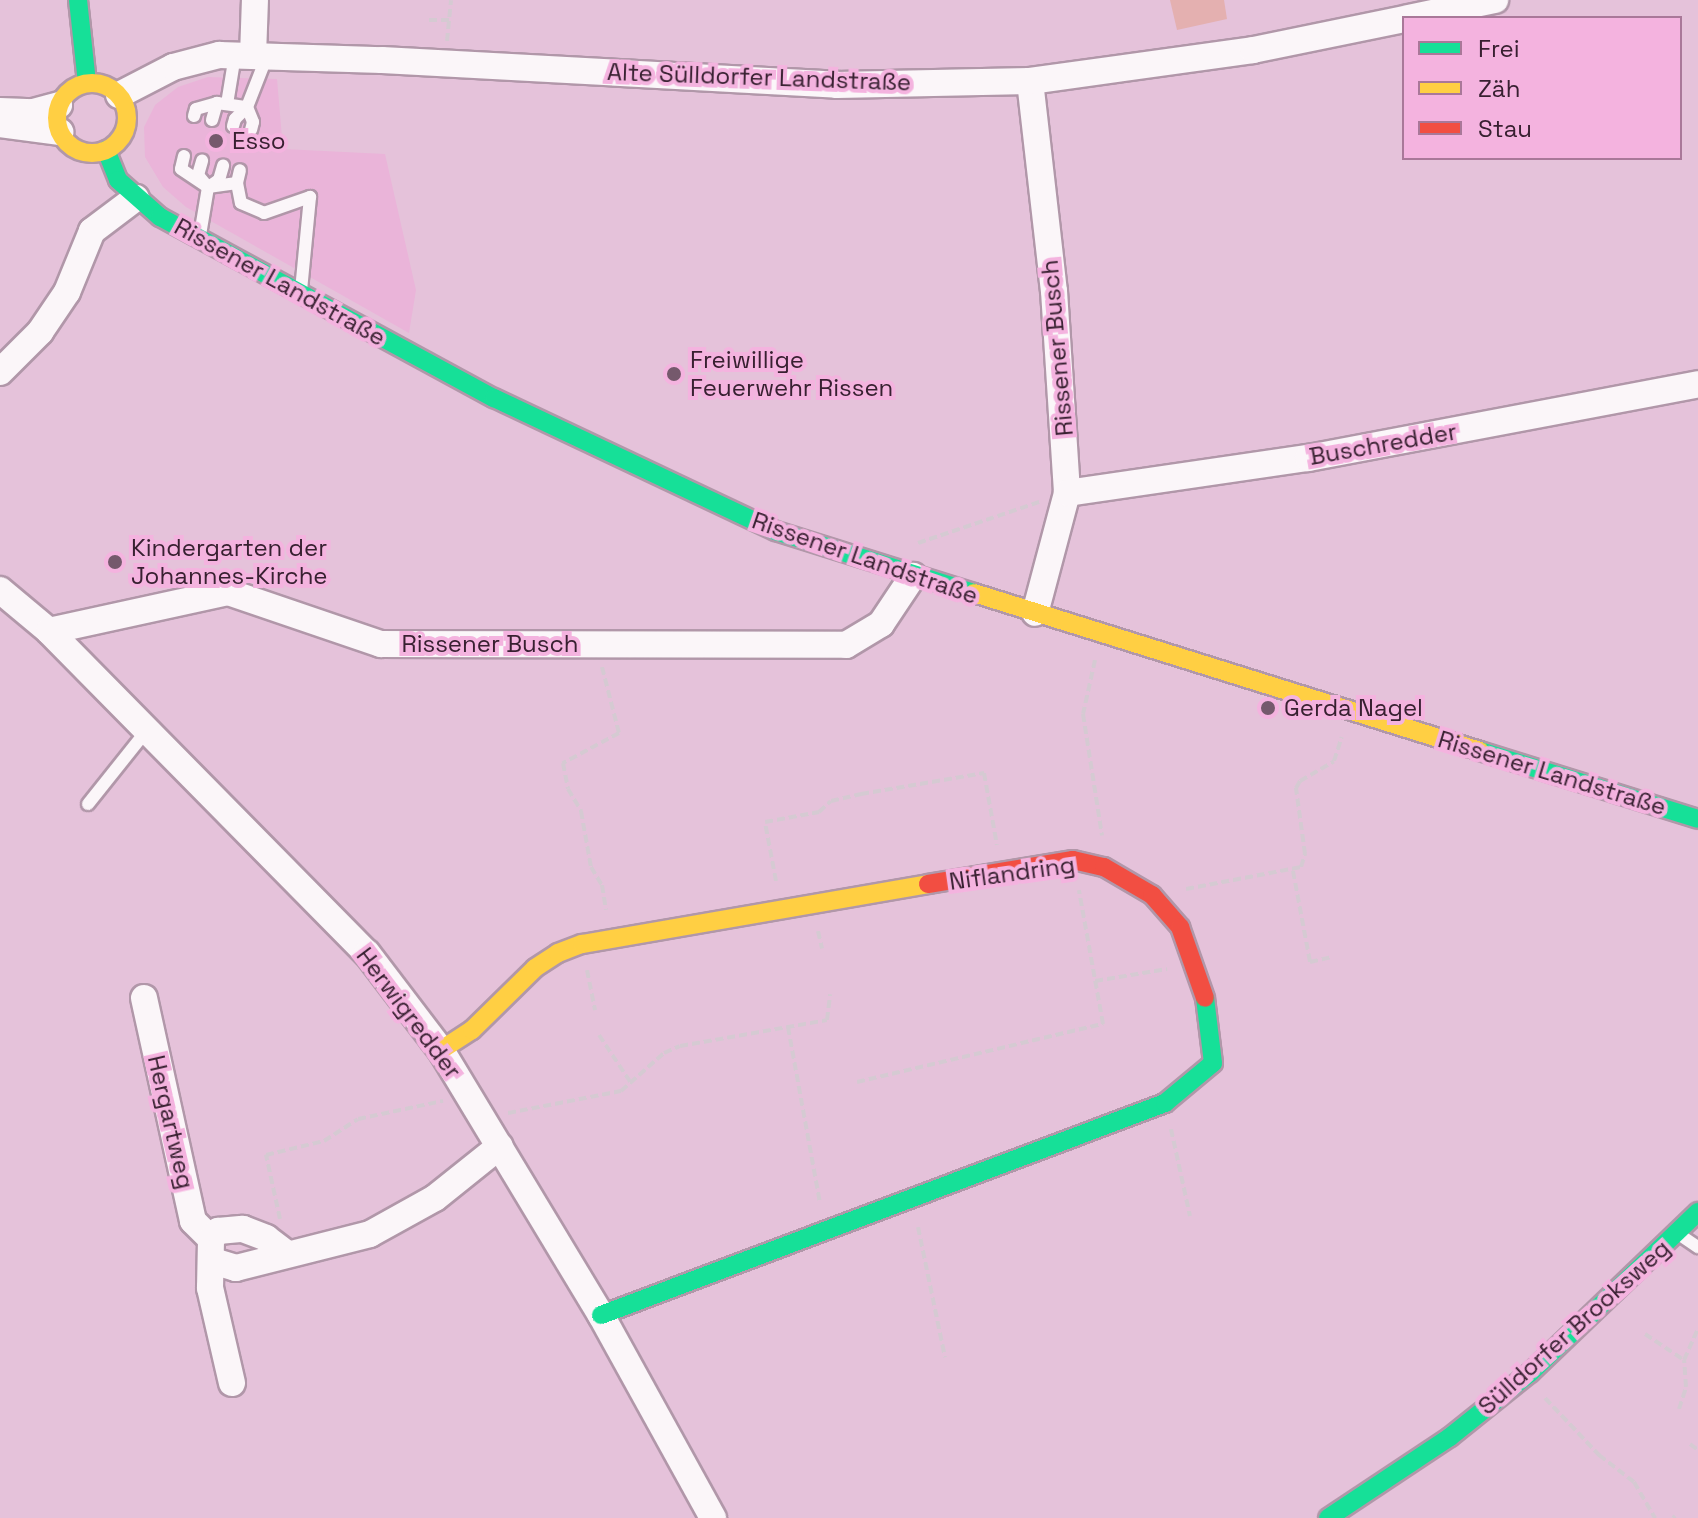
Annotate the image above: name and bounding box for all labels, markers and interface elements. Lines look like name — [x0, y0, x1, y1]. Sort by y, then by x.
legend — [1402, 16, 1682, 160]
text: Frei — [1478, 33, 1520, 64]
street label: Alte Sülldorfer Landstraße — [607, 57, 911, 97]
text: Zäh — [1478, 73, 1520, 104]
text: Stau — [1478, 113, 1532, 144]
place label: Esso — [232, 127, 286, 155]
marker: Esso — [207, 132, 225, 150]
street label: Rissener Landstraße — [169, 212, 391, 352]
street label: Rissener Busch — [1035, 259, 1079, 437]
place label: Freiwillige Feuerwehr Rissen — [690, 346, 893, 402]
marker: Freiwillige Feuerwehr Rissen — [665, 365, 683, 383]
street label: Buschredder — [1307, 417, 1459, 471]
street label: Rissener Landstraße — [748, 506, 982, 610]
place label: Kindergarten der Johannes-Kirche — [131, 534, 328, 590]
marker: Kindergarten der Johannes-Kirche — [106, 553, 124, 571]
street label: Rissener Busch — [402, 630, 578, 658]
place label: Gerda Nagel — [1284, 694, 1423, 722]
marker: Gerda Nagel — [1259, 699, 1277, 717]
street label: Rissener Landstraße — [1435, 725, 1669, 821]
street label: Niflandring — [947, 850, 1077, 896]
street label: Herwigredder — [350, 942, 468, 1084]
street label: Hergartweg — [142, 1052, 200, 1192]
street label: Sülldorfer Brooksweg — [1472, 1233, 1676, 1421]

